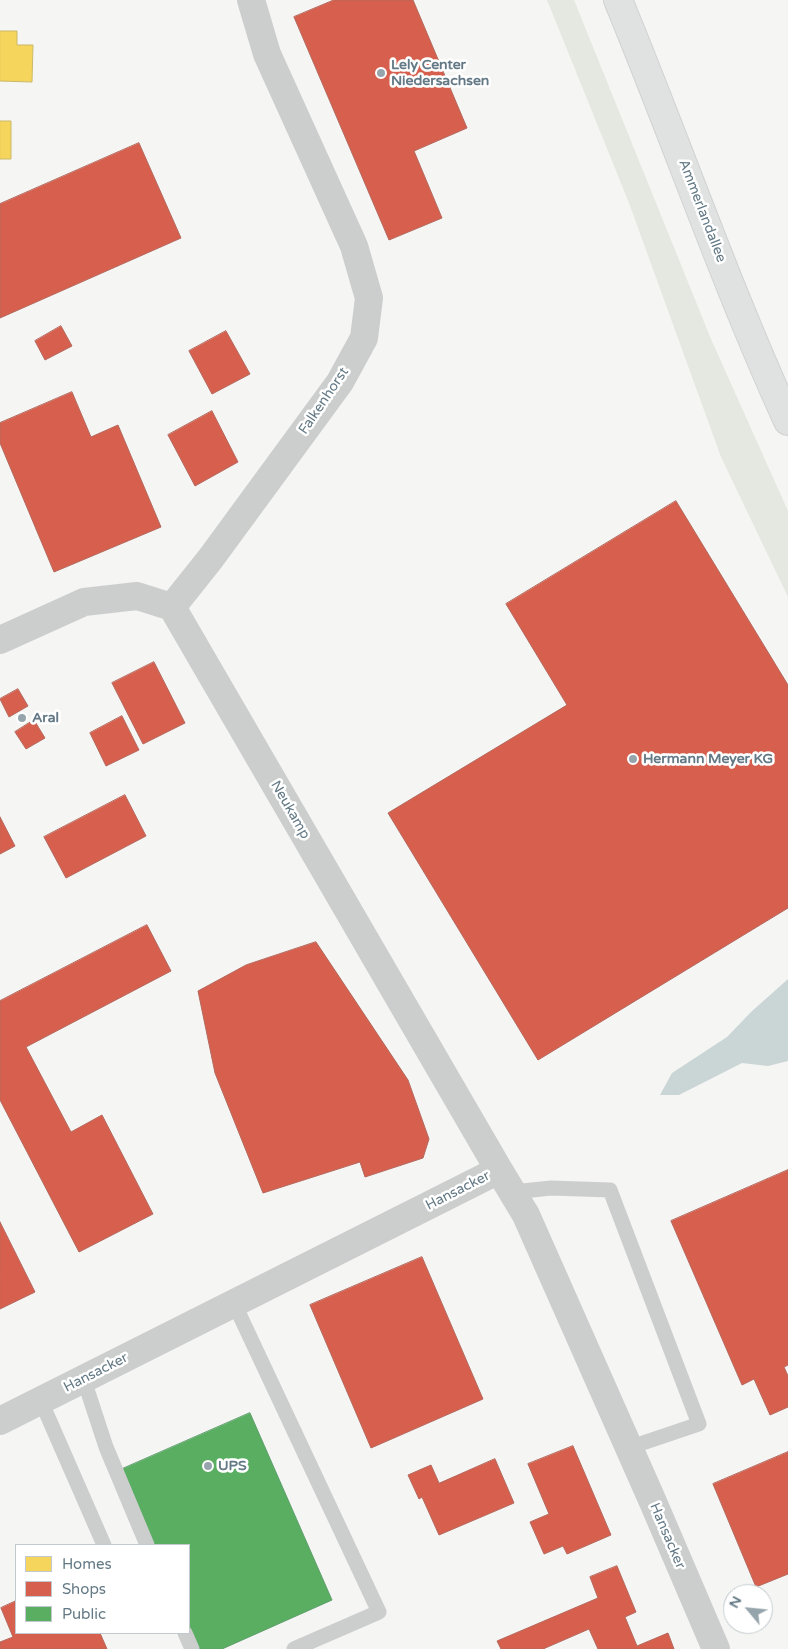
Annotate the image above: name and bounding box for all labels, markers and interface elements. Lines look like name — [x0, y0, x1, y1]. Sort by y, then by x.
place label: Lely Center Niedersachsen — [391, 57, 489, 90]
marker: Lely Center Niedersachsen — [375, 67, 387, 79]
street label: Ammerlandallee — [675, 157, 729, 265]
street label: Falkenhorst — [295, 364, 353, 438]
place label: Aral — [32, 710, 59, 726]
marker: Aral — [16, 712, 28, 724]
place label: Hermann Meyer KG — [643, 751, 773, 767]
marker: Hermann Meyer KG — [627, 753, 639, 765]
street label: Neukamp — [267, 778, 313, 842]
street label: Hansacker — [423, 1168, 493, 1214]
street label: Hansacker — [61, 1350, 131, 1396]
place label: UPS — [218, 1458, 247, 1474]
marker: UPS — [202, 1460, 214, 1472]
street label: Hansacker — [646, 1501, 688, 1571]
legend — [15, 1544, 190, 1634]
text: Homes — [62, 1555, 112, 1573]
text: Shops — [62, 1580, 106, 1598]
north arrow — [723, 1584, 773, 1634]
text: N — [725, 1593, 745, 1611]
text: Public — [62, 1605, 106, 1623]

